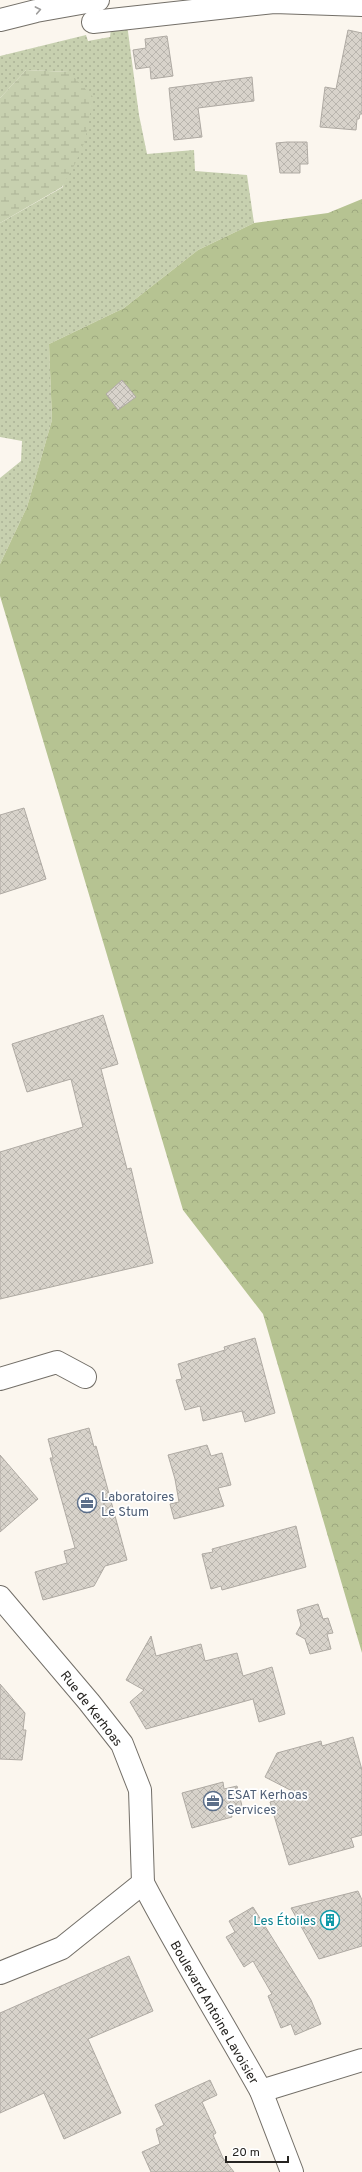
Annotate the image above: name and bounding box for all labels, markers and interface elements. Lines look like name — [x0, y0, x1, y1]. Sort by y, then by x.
one-way arrow — [35, 7, 41, 15]
place label: Laboratoires Le Stum — [101, 1490, 174, 1521]
office icon: Laboratoires Le Stum — [76, 1492, 98, 1514]
street label: Rue de Kerhoas — [56, 1668, 125, 1750]
place label: ESAT Kerhoas Services — [227, 1788, 308, 1819]
office icon: ESAT Kerhoas Services — [202, 1790, 224, 1812]
building icon: Les Étoiles — [319, 1909, 341, 1931]
place label: Les Étoiles — [253, 1912, 316, 1930]
street label: Boulevard Antoine Lavoisier — [166, 1938, 261, 2088]
scale bar — [226, 2138, 288, 2164]
text: 20 m — [232, 2145, 260, 2161]

